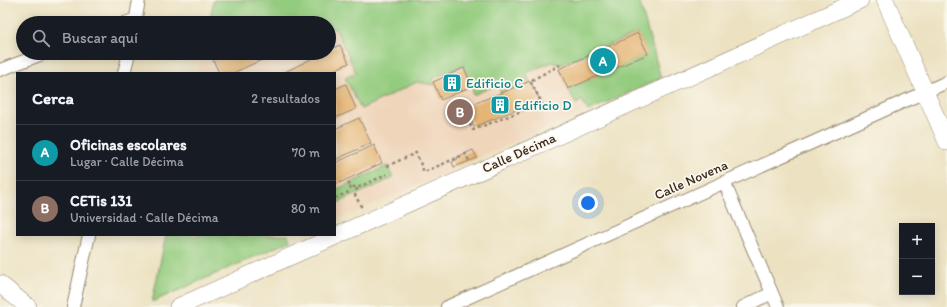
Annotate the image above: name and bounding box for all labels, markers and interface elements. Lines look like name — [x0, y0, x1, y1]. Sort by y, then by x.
search box — [16, 16, 336, 60]
icon: search — [30, 27, 52, 49]
text: Buscar aquí — [62, 29, 138, 47]
pin: A — [590, 46, 616, 76]
building icon: Edificio C — [441, 72, 463, 94]
place label: Edificio C — [466, 75, 523, 92]
text: Cerca — [32, 88, 74, 108]
text: 2 resultados — [251, 91, 320, 106]
building icon: Edificio D — [489, 94, 511, 116]
pin: B — [447, 97, 473, 127]
place label: Edificio D — [514, 97, 571, 114]
street label: Calle Décima — [480, 129, 559, 177]
text: Oficinas escolares — [70, 136, 187, 154]
text: A — [41, 145, 49, 160]
text: 70 m — [292, 145, 320, 160]
text: Lugar · Calle Décima — [70, 154, 184, 169]
street label: Calle Novena — [652, 156, 730, 204]
text: CETis 131 — [70, 192, 132, 210]
your location — [578, 193, 598, 213]
text: B — [41, 201, 49, 216]
text: 80 m — [291, 201, 320, 216]
text: Universidad · Calle Décima — [70, 210, 219, 225]
map controls — [899, 223, 935, 295]
button: + — [899, 223, 935, 259]
button: − — [899, 259, 935, 295]

